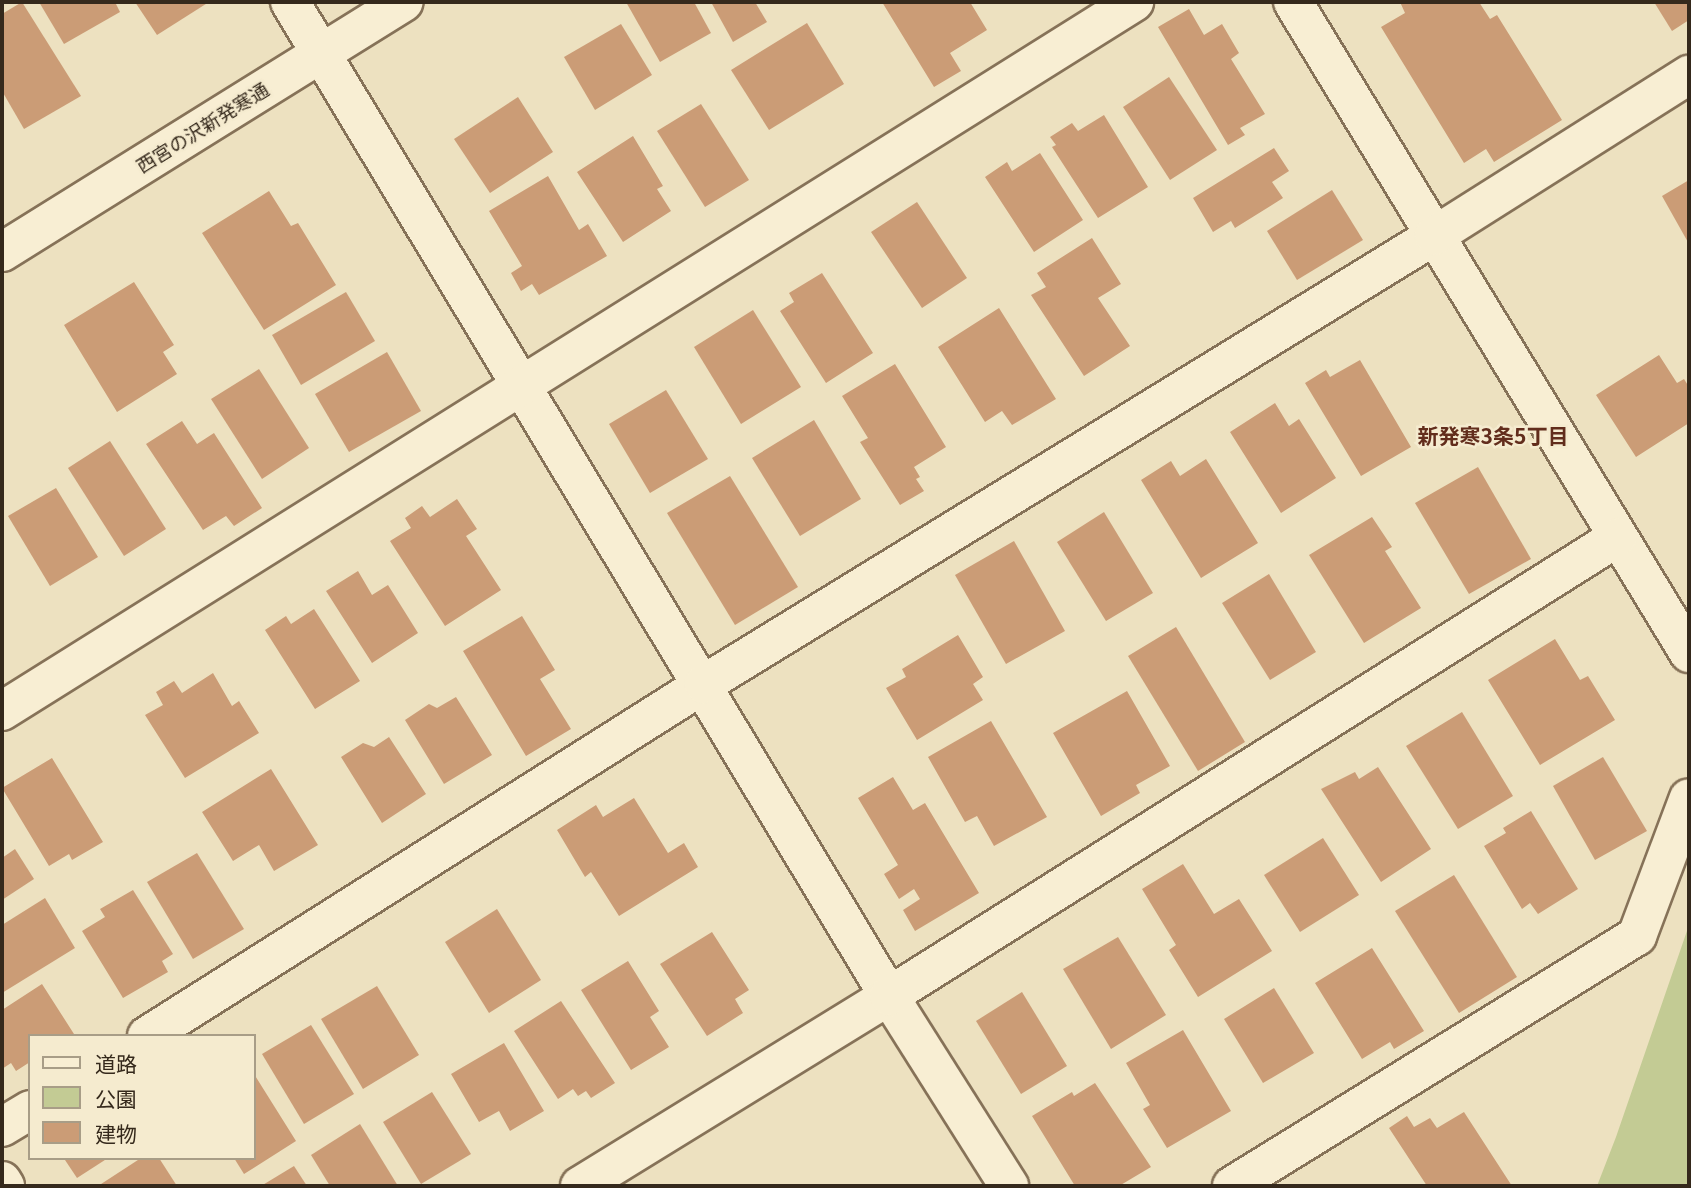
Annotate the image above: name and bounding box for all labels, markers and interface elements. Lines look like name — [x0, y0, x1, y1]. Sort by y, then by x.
street label: 西宮の沢新発寒通 — [132, 77, 272, 177]
district label: 新発寒3条5丁目 — [1418, 422, 1568, 448]
legend — [28, 1034, 256, 1160]
text: 道路 — [95, 1048, 137, 1078]
text: 公園 — [95, 1083, 137, 1113]
text: 建物 — [95, 1118, 137, 1148]

